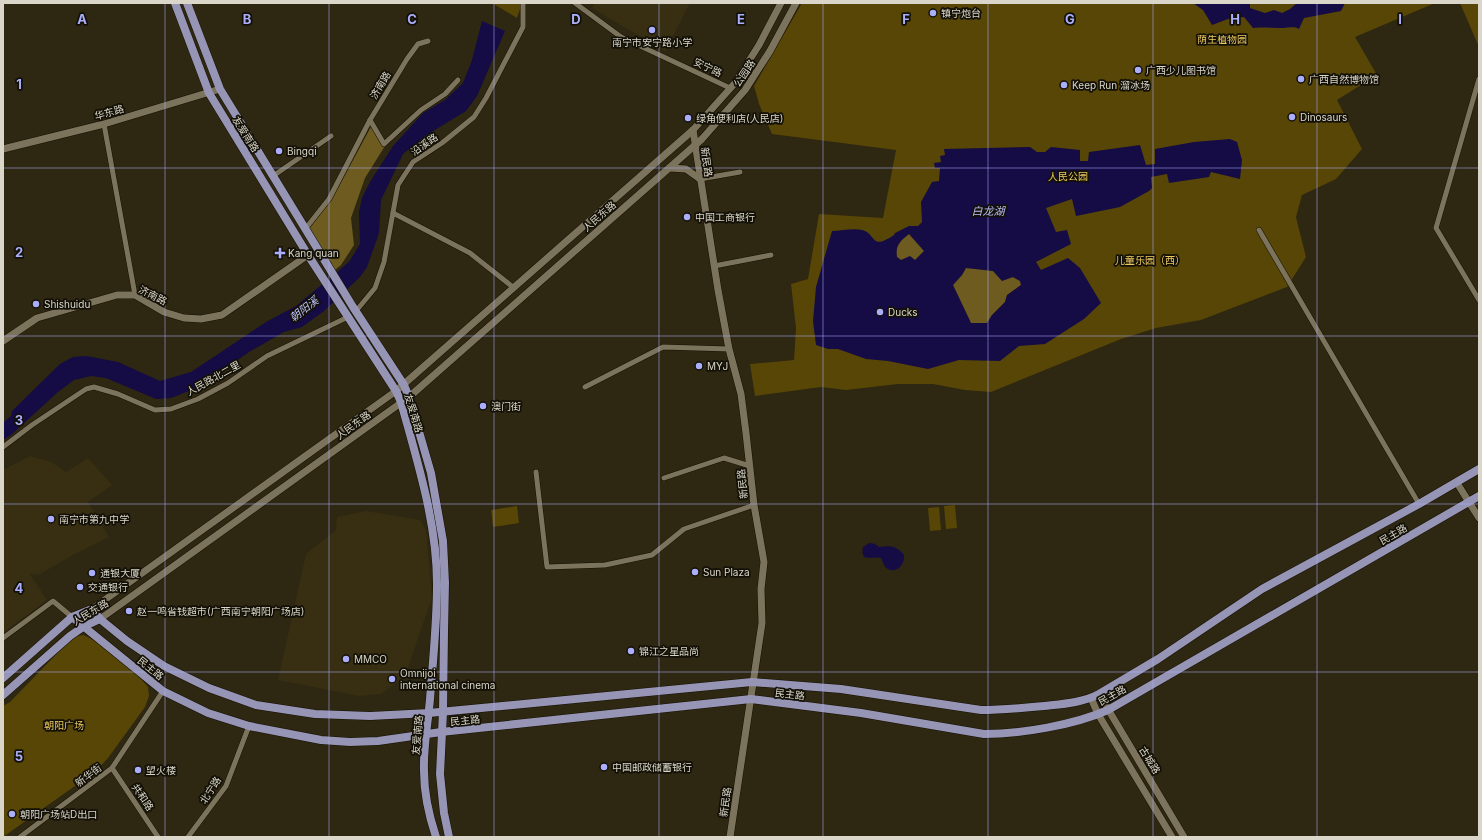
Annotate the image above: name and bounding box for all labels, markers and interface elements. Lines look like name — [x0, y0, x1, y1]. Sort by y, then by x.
place label: 镇宁炮台 — [941, 7, 981, 19]
marker: 镇宁炮台 — [928, 8, 938, 18]
text: A — [77, 11, 87, 27]
text: B — [243, 11, 252, 27]
text: C — [407, 11, 417, 27]
text: D — [571, 11, 581, 27]
text: E — [737, 11, 745, 27]
text: F — [902, 11, 910, 27]
text: G — [1065, 11, 1075, 27]
text: H — [1230, 11, 1240, 27]
text: I — [1398, 11, 1402, 27]
marker: 南宁市安宁路小学 — [647, 25, 657, 35]
park label: 荫生植物园 — [1197, 33, 1247, 45]
place label: 南宁市安宁路小学 — [612, 36, 692, 48]
street label: 安宁路 — [692, 55, 724, 79]
street label: 公园路 — [731, 57, 757, 89]
place label: 广西少儿图书馆 — [1146, 64, 1216, 76]
marker: 广西少儿图书馆 — [1133, 65, 1143, 75]
street label: 济南路 — [367, 69, 393, 101]
place label: 广西自然博物馆 — [1309, 73, 1379, 85]
marker: 广西自然博物馆 — [1296, 74, 1306, 84]
text: 1 — [16, 76, 22, 92]
place label: Keep Run 溜冰场 — [1072, 79, 1150, 91]
marker: Keep Run 溜冰场 — [1059, 80, 1069, 90]
street label: 华东路 — [93, 102, 125, 122]
place label: Dinosaurs — [1300, 111, 1347, 123]
place label: 绿角便利店(人民店) — [696, 112, 783, 124]
marker: Dinosaurs — [1287, 112, 1297, 122]
marker: 绿角便利店(人民店) — [683, 113, 693, 123]
street label: 友爱南路 — [230, 114, 262, 154]
street label: 沿溪路 — [408, 130, 440, 158]
place label: Bingqi — [287, 145, 317, 157]
marker: Bingqi — [274, 146, 284, 156]
street label: 新民路 — [699, 146, 715, 178]
park label: 人民公园 — [1048, 170, 1088, 182]
street label: 人民东路 — [580, 198, 618, 234]
water label: 白龙湖 — [972, 204, 1006, 218]
place label: 中国工商银行 — [695, 211, 755, 223]
marker: 中国工商银行 — [682, 212, 692, 222]
text: 2 — [15, 244, 23, 260]
place label: Kang quan — [288, 247, 339, 259]
marker: Kang quan — [275, 248, 285, 258]
park label: 儿童乐园（西） — [1115, 254, 1185, 266]
street label: 济南路 — [137, 283, 169, 307]
water label: 朝阳溪 — [287, 293, 322, 325]
place label: Shishuidu — [44, 298, 90, 310]
marker: Shishuidu — [31, 299, 41, 309]
place label: Ducks — [888, 306, 918, 318]
marker: Ducks — [875, 307, 885, 317]
street label: 人民路北二里 — [184, 358, 242, 398]
place label: MYJ — [707, 360, 728, 372]
marker: MYJ — [694, 361, 704, 371]
street label: 友爱南路 — [402, 392, 426, 434]
place label: 澳门街 — [491, 400, 521, 412]
marker: 澳门街 — [478, 401, 488, 411]
street label: 人民东路 — [333, 408, 373, 442]
text: 3 — [15, 412, 23, 428]
street label: 新民路 — [734, 468, 750, 500]
place label: 南宁市第九中学 — [59, 513, 129, 525]
marker: 南宁市第九中学 — [46, 514, 56, 524]
street label: 民主路 — [1377, 521, 1409, 547]
place label: Sun Plaza — [703, 566, 750, 578]
place label: 通银大厦 — [100, 567, 140, 579]
marker: Sun Plaza — [690, 567, 700, 577]
marker: 通银大厦 — [87, 568, 97, 578]
text: 4 — [15, 580, 24, 596]
place label: 交通银行 — [88, 581, 128, 593]
marker: 交通银行 — [75, 582, 85, 592]
street label: 人民东路 — [70, 597, 110, 627]
place label: 赵一鸣省钱超市(广西南宁朝阳广场店) — [137, 605, 304, 617]
marker: 赵一鸣省钱超市(广西南宁朝阳广场店) — [124, 606, 134, 616]
place label: 锦江之星品尚 — [639, 645, 699, 657]
marker: 锦江之星品尚 — [626, 646, 636, 656]
place label: MMCO — [354, 653, 387, 665]
street label: 民主路 — [136, 654, 166, 682]
marker: MMCO — [341, 654, 351, 664]
place label: Omnijoi international cinema — [400, 667, 495, 691]
marker: Omnijoi international cinema — [387, 674, 397, 684]
street label: 民主路 — [1096, 682, 1128, 708]
street label: 民主路 — [774, 686, 806, 702]
street label: 民主路 — [449, 712, 481, 728]
street label: 友爱南路 — [409, 715, 425, 755]
park label: 朝阳广场 — [44, 719, 84, 731]
street label: 古城路 — [1137, 744, 1163, 776]
text: 5 — [15, 748, 23, 764]
street label: 新华街 — [72, 761, 104, 789]
place label: 中国邮政储蓄银行 — [612, 761, 692, 773]
marker: 中国邮政储蓄银行 — [599, 762, 609, 772]
place label: 望火楼 — [146, 764, 176, 776]
marker: 望火楼 — [133, 765, 143, 775]
street label: 北宁路 — [197, 774, 223, 806]
street label: 共和路 — [130, 781, 156, 813]
street label: 新民路 — [717, 786, 733, 818]
place label: 朝阳广场站D出口 — [20, 808, 97, 820]
marker: 朝阳广场站D出口 — [7, 809, 17, 819]

